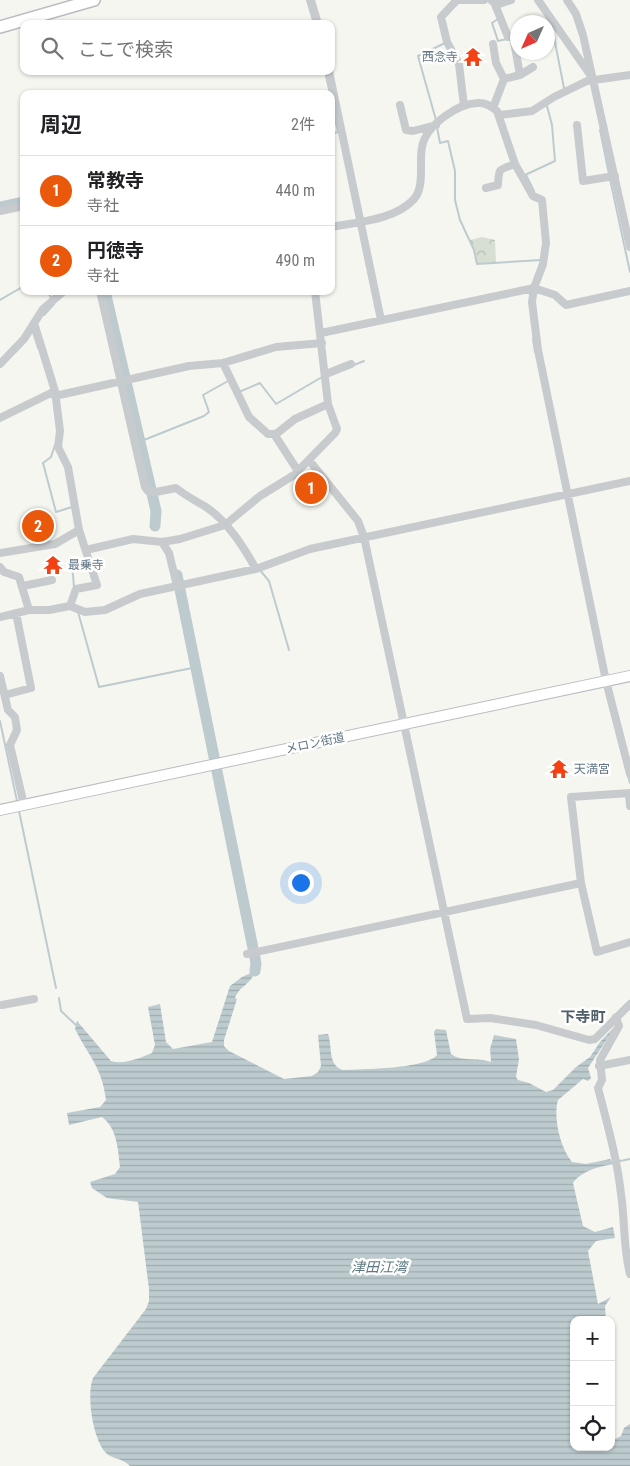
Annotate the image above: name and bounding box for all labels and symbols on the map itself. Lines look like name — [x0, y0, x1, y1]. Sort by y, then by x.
north arrow — [510, 15, 555, 60]
temple icon: 西念寺 — [462, 46, 484, 68]
place label: 西念寺 — [422, 50, 458, 64]
pin: 1 — [295, 469, 327, 507]
pin: 2 — [22, 507, 54, 545]
temple icon: 最乗寺 — [42, 554, 64, 576]
place label: 最乗寺 — [68, 558, 104, 572]
street label: メロン街道 — [284, 730, 346, 756]
temple icon: 天満宮 — [548, 758, 570, 780]
place label: 天満宮 — [574, 762, 610, 776]
your location — [288, 870, 314, 896]
district label: 下寺町 — [560, 1008, 606, 1026]
water label: 津田江湾 — [351, 1259, 409, 1275]

